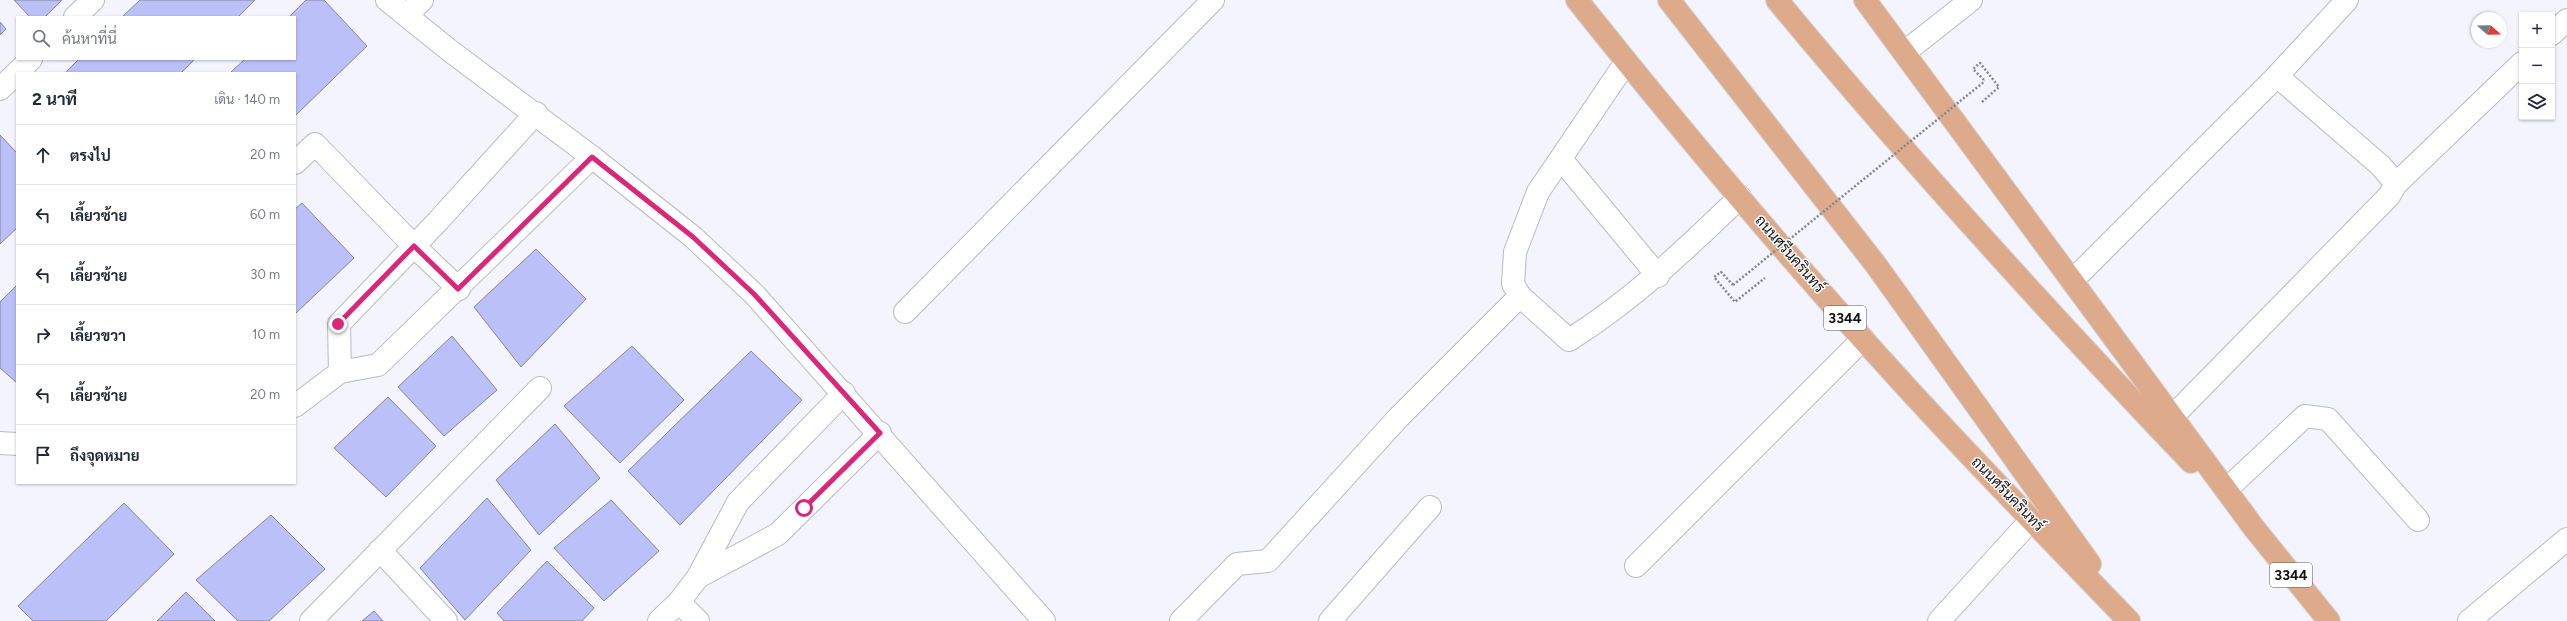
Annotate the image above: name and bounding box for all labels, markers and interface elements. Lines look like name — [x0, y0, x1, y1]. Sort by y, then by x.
north arrow — [2471, 12, 2507, 48]
map controls — [2519, 12, 2555, 120]
button: + — [2519, 12, 2555, 48]
search box — [16, 16, 296, 60]
icon: search — [30, 27, 52, 49]
text: ค้นหาที่นี่ — [62, 30, 117, 48]
button: − — [2519, 48, 2555, 84]
button: layers — [2519, 84, 2555, 120]
text: 2 นาที — [32, 89, 77, 109]
text: เดิน · 140 m — [214, 92, 280, 107]
icon: ahead — [32, 144, 54, 166]
text: ตรงไป — [70, 147, 111, 165]
text: 20 m — [250, 147, 280, 162]
icon: left — [32, 204, 54, 226]
text: เลี้ยวซ้าย — [70, 207, 127, 225]
text: 60 m — [250, 207, 280, 222]
street label: ถนนศรีนครินทร์ — [1752, 211, 1829, 296]
icon: left — [32, 264, 54, 286]
text: เลี้ยวซ้าย — [70, 267, 127, 285]
text: 30 m — [250, 267, 280, 282]
road number: 3344 — [1824, 306, 1866, 330]
route end — [329, 315, 347, 333]
icon: right — [32, 324, 54, 346]
text: เลี้ยวขวา — [70, 327, 126, 345]
text: 10 m — [252, 327, 280, 342]
icon: left — [32, 384, 54, 406]
text: เลี้ยวซ้าย — [70, 387, 127, 405]
text: 20 m — [250, 387, 280, 402]
icon: arrive — [32, 444, 54, 466]
text: ถึงจุดหมาย — [70, 447, 140, 465]
street label: ถนนศรีนครินทร์ — [1968, 452, 2049, 535]
route start — [795, 499, 813, 517]
road number: 3344 — [2270, 563, 2312, 587]

